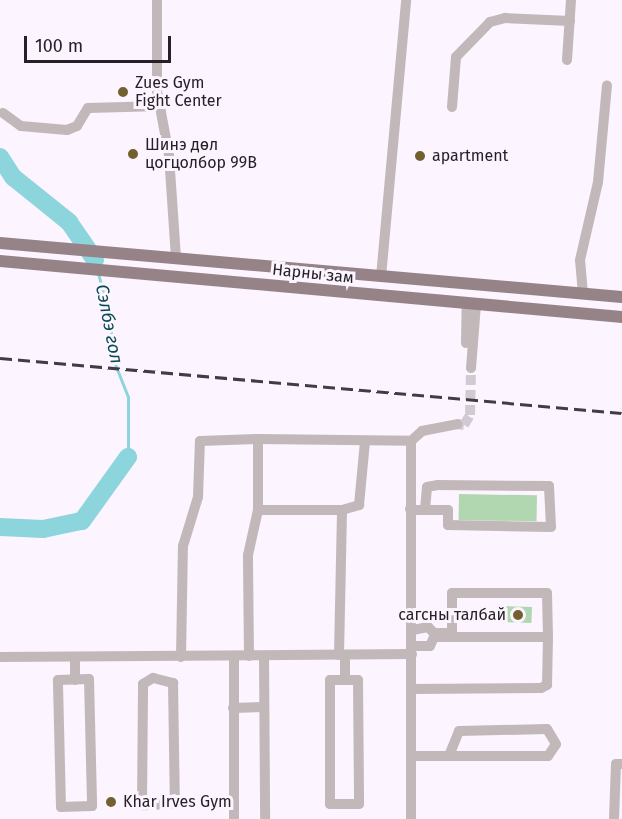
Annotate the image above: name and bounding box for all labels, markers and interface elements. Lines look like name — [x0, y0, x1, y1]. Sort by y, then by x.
scale bar — [27, 24, 174, 62]
text: 100 m — [35, 35, 83, 57]
place label: Zues Gym Fight Center — [135, 73, 222, 111]
marker: Zues Gym Fight Center — [116, 85, 130, 99]
place label: Шинэ дөл цогцолбор 99В — [145, 135, 257, 173]
place label: apartment — [432, 146, 508, 166]
marker: Шинэ дөл цогцолбор 99В — [126, 147, 140, 161]
marker: apartment — [413, 149, 427, 163]
street label: Нарны зам — [271, 260, 355, 288]
water label: Сэлбэ гол — [91, 282, 127, 366]
place label: сагсны талбай — [398, 605, 506, 625]
marker: сагсны талбай — [511, 608, 525, 622]
place label: Khar Irves Gym — [123, 792, 232, 812]
marker: Khar Irves Gym — [104, 795, 118, 809]

